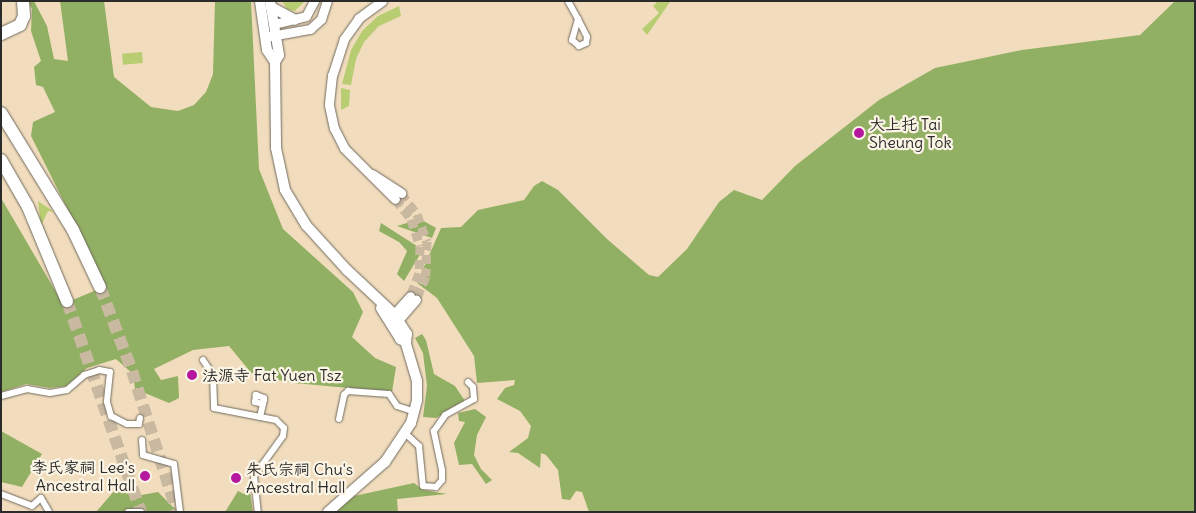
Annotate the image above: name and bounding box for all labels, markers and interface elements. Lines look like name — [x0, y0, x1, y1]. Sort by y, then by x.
place label: 大上托 Tai Sheung Tok — [869, 114, 952, 152]
marker: 大上托 Tai Sheung Tok — [853, 127, 865, 139]
place label: 法源寺 Fat Yuen Tsz — [202, 365, 342, 385]
marker: 法源寺 Fat Yuen Tsz — [186, 369, 198, 381]
place label: 李氏家祠 Lee's Ancestral Hall — [31, 457, 135, 495]
place label: 朱氏宗祠 Chu's Ancestral Hall — [246, 459, 353, 497]
marker: 李氏家祠 Lee's Ancestral Hall — [139, 470, 151, 482]
marker: 朱氏宗祠 Chu's Ancestral Hall — [230, 472, 242, 484]

